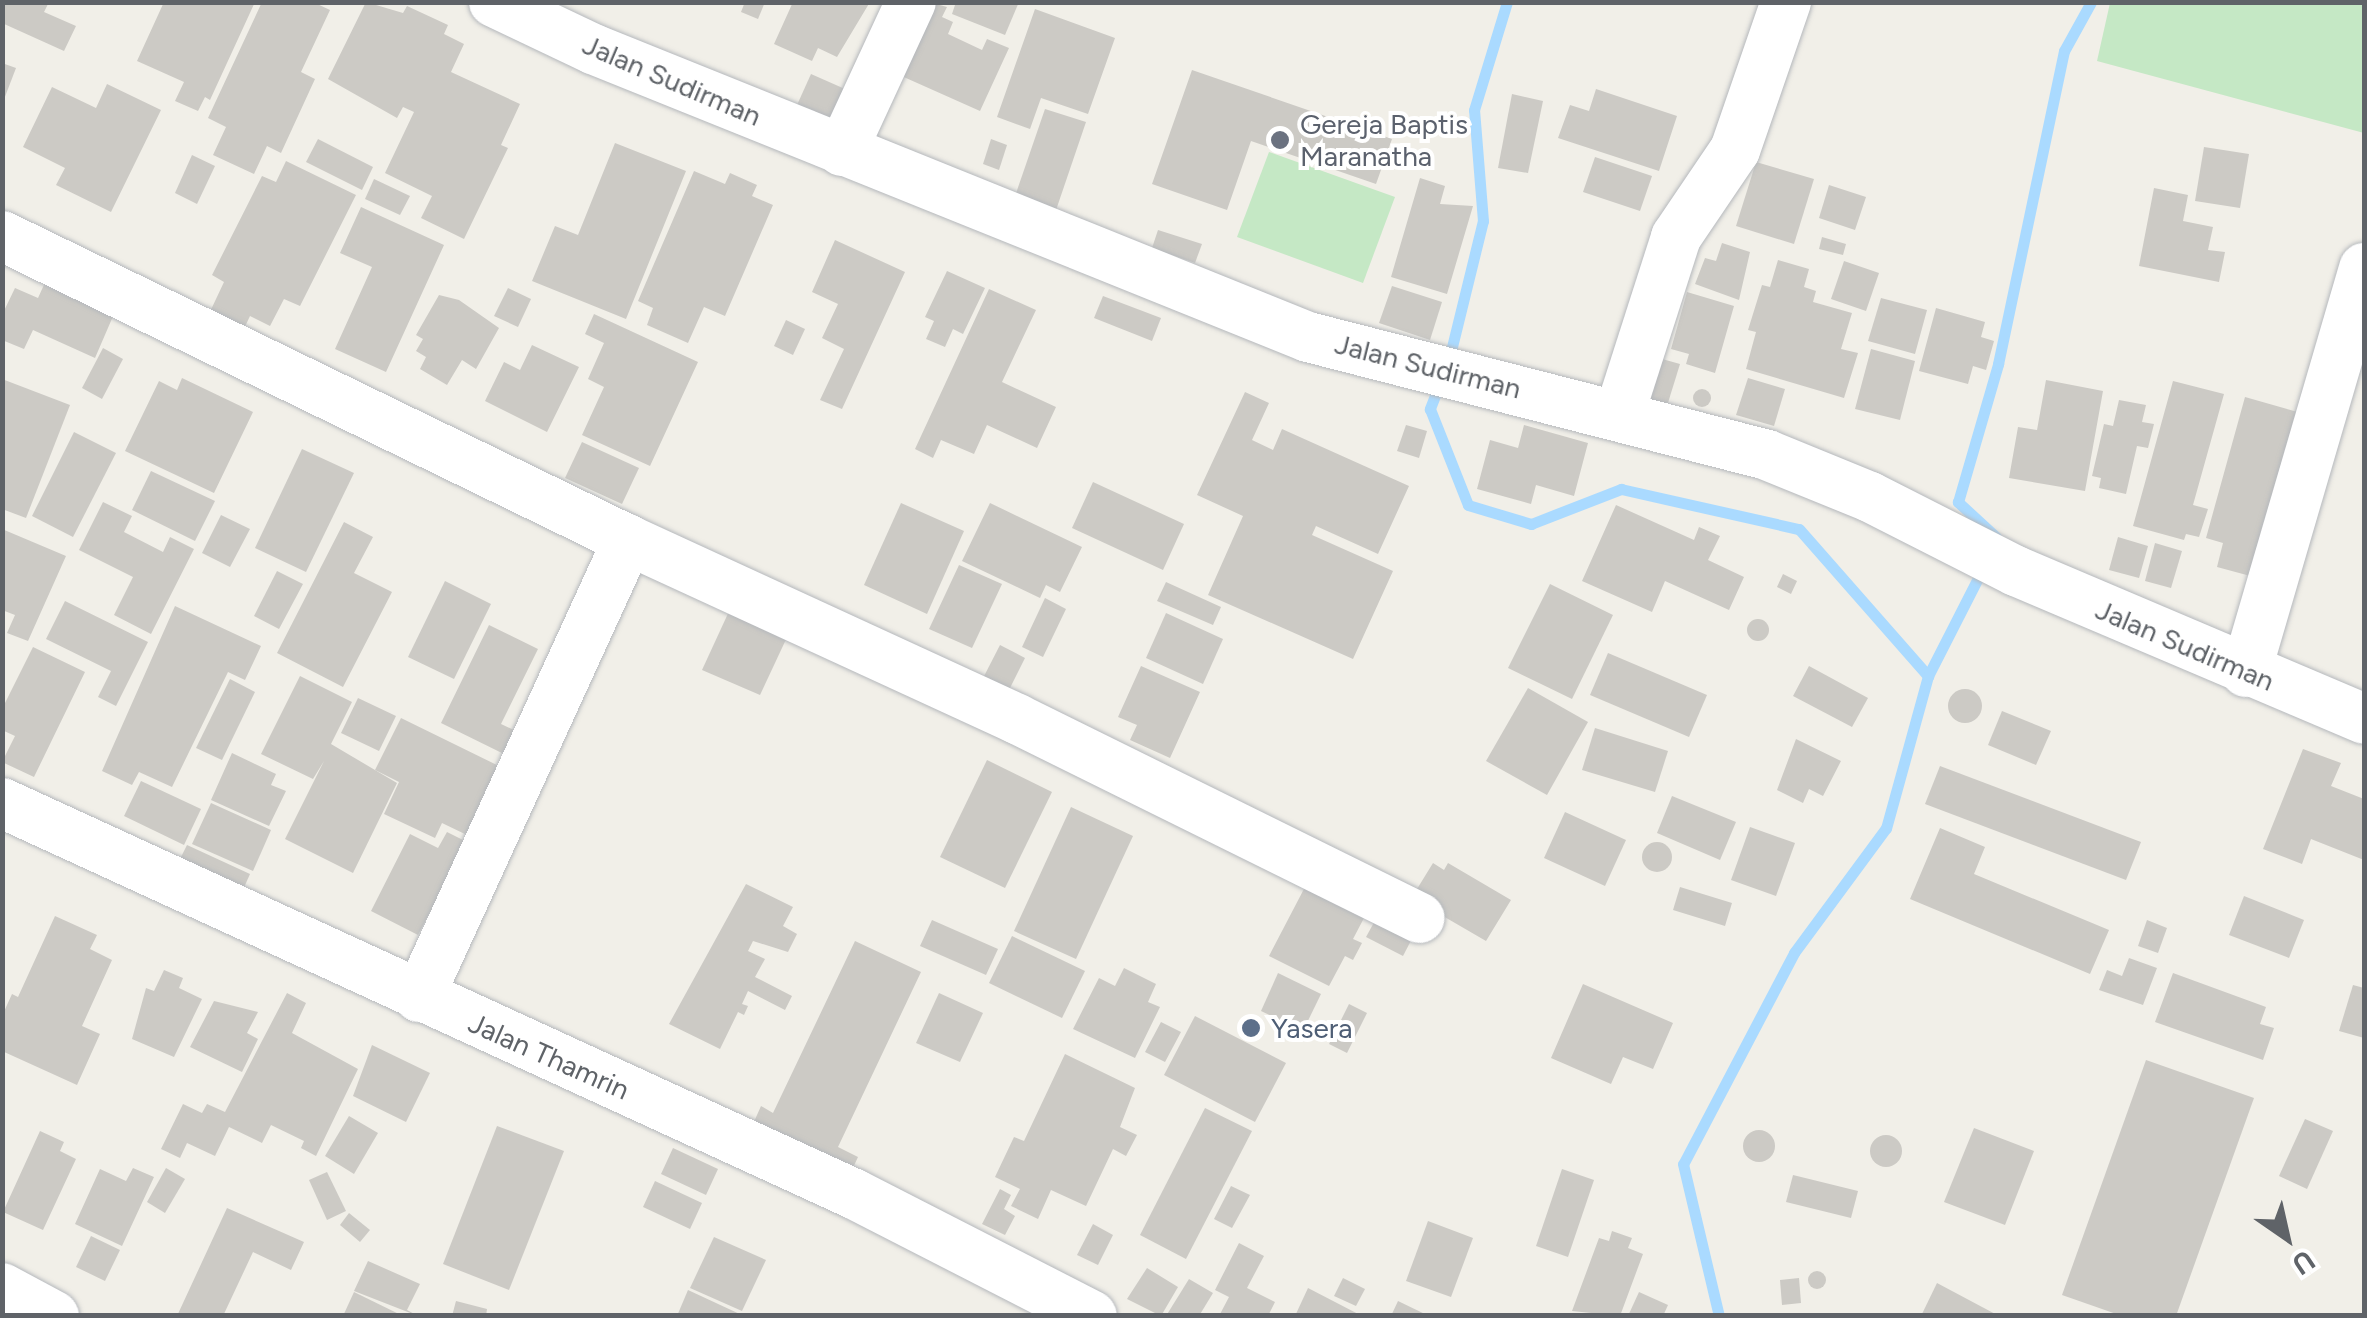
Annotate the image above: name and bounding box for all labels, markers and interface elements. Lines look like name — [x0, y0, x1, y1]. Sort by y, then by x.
street label: Jalan Sudirman — [578, 27, 766, 133]
place label: Gereja Baptis Maranatha — [1300, 107, 1468, 173]
marker: Gereja Baptis Maranatha — [1269, 129, 1291, 151]
street label: Jalan Sudirman — [1331, 327, 1525, 405]
street label: Jalan Sudirman — [2091, 592, 2279, 698]
street label: Jalan Thamrin — [463, 1006, 635, 1106]
place label: Yasera — [1271, 1011, 1353, 1045]
marker: Yasera — [1240, 1017, 1262, 1039]
north arrow — [2237, 1188, 2337, 1288]
text: U — [2286, 1243, 2321, 1282]

